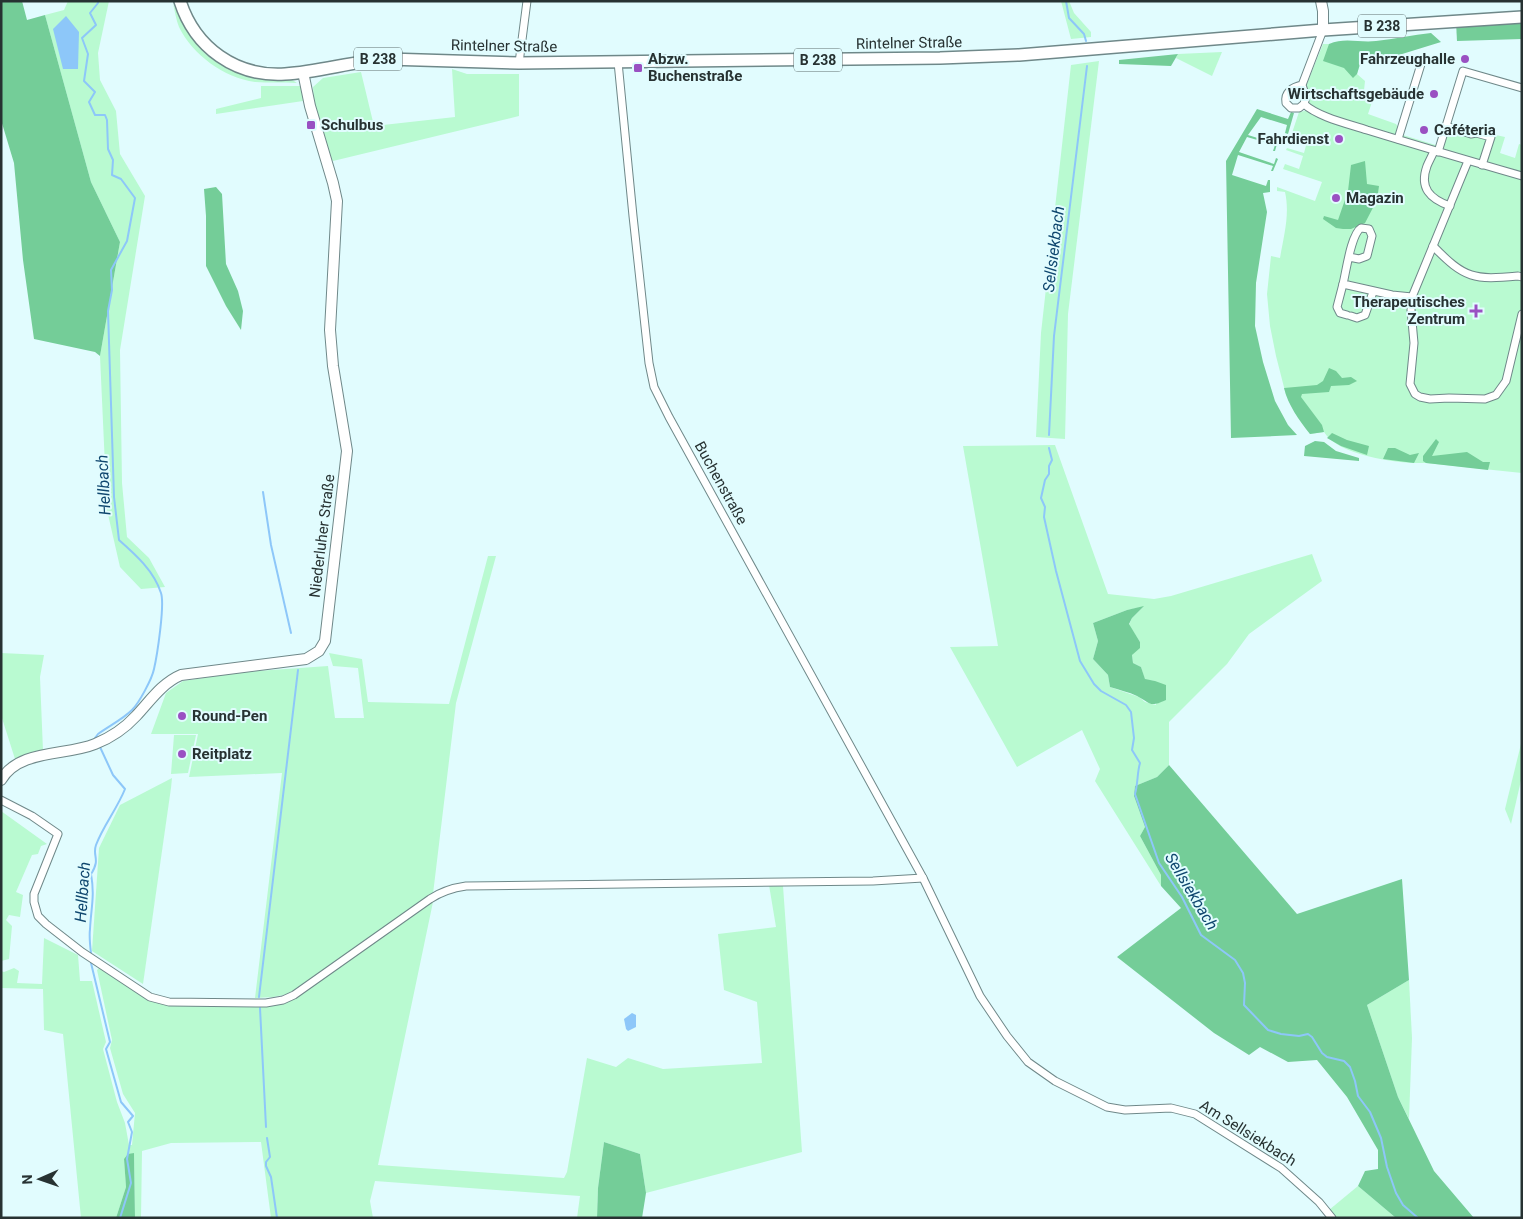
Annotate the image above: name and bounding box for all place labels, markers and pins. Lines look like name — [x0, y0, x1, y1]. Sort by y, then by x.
place label: Abzw. Buchenstraße — [648, 50, 742, 85]
place label: Fahrzeughalle — [1360, 50, 1455, 68]
marker: Fahrzeughalle — [1459, 53, 1471, 65]
marker: Abzw. Buchenstraße — [632, 62, 644, 74]
place label: Wirtschaftsgebäude — [1288, 85, 1424, 103]
marker: Wirtschaftsgebäude — [1428, 88, 1440, 100]
place label: Schulbus — [321, 116, 384, 134]
marker: Schulbus — [305, 119, 317, 131]
place label: Caféteria — [1434, 121, 1496, 139]
marker: Caféteria — [1418, 124, 1430, 136]
place label: Fahrdienst — [1258, 130, 1329, 148]
marker: Fahrdienst — [1333, 133, 1345, 145]
place label: Magazin — [1346, 189, 1404, 207]
marker: Magazin — [1330, 192, 1342, 204]
place label: Therapeutisches Zentrum — [1352, 293, 1465, 328]
marker: Therapeutisches Zentrum — [1469, 304, 1483, 318]
place label: Round-Pen — [192, 707, 267, 725]
marker: Round-Pen — [176, 710, 188, 722]
place label: Reitplatz — [192, 745, 252, 763]
marker: Reitplatz — [176, 748, 188, 760]

